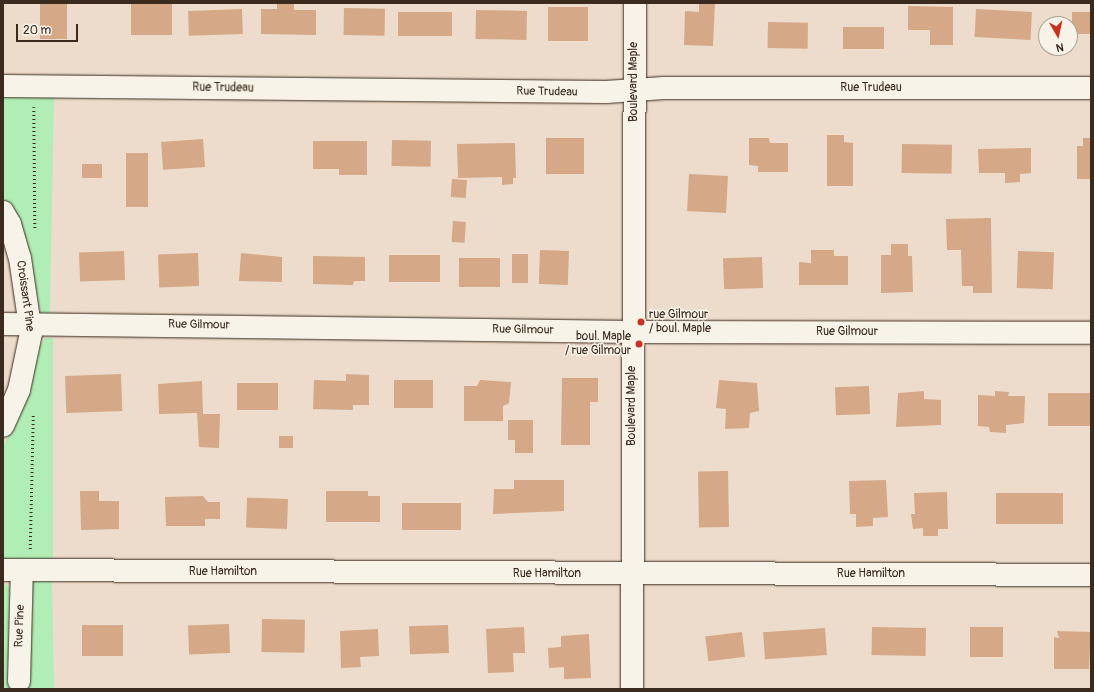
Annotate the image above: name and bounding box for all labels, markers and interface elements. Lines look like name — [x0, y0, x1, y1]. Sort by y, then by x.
scale bar — [18, 16, 80, 42]
north arrow — [1038, 16, 1078, 56]
text: 20 m — [23, 23, 51, 38]
text: N — [1055, 40, 1064, 54]
street label: Boulevard Maple — [627, 42, 641, 122]
street label: Rue Trudeau — [192, 80, 254, 96]
street label: Rue Trudeau — [840, 81, 902, 95]
street label: Rue Trudeau — [516, 84, 578, 100]
street label: Croissant Pine — [13, 260, 37, 332]
place label: rue Gilmour / boul. Maple — [649, 308, 711, 336]
street label: Rue Gilmour — [168, 317, 230, 333]
marker: rue Gilmour / boul. Maple — [636, 317, 646, 327]
street label: Rue Gilmour — [492, 322, 554, 338]
street label: Rue Gilmour — [816, 325, 878, 339]
place label: boul. Maple / rue Gilmour — [565, 330, 631, 358]
marker: boul. Maple / rue Gilmour — [634, 339, 644, 349]
street label: Boulevard Maple — [625, 366, 639, 446]
street label: Rue Hamilton — [189, 565, 257, 579]
street label: Rue Hamilton — [513, 567, 581, 581]
street label: Rue Hamilton — [837, 567, 905, 581]
street label: Rue Pine — [12, 604, 28, 648]

